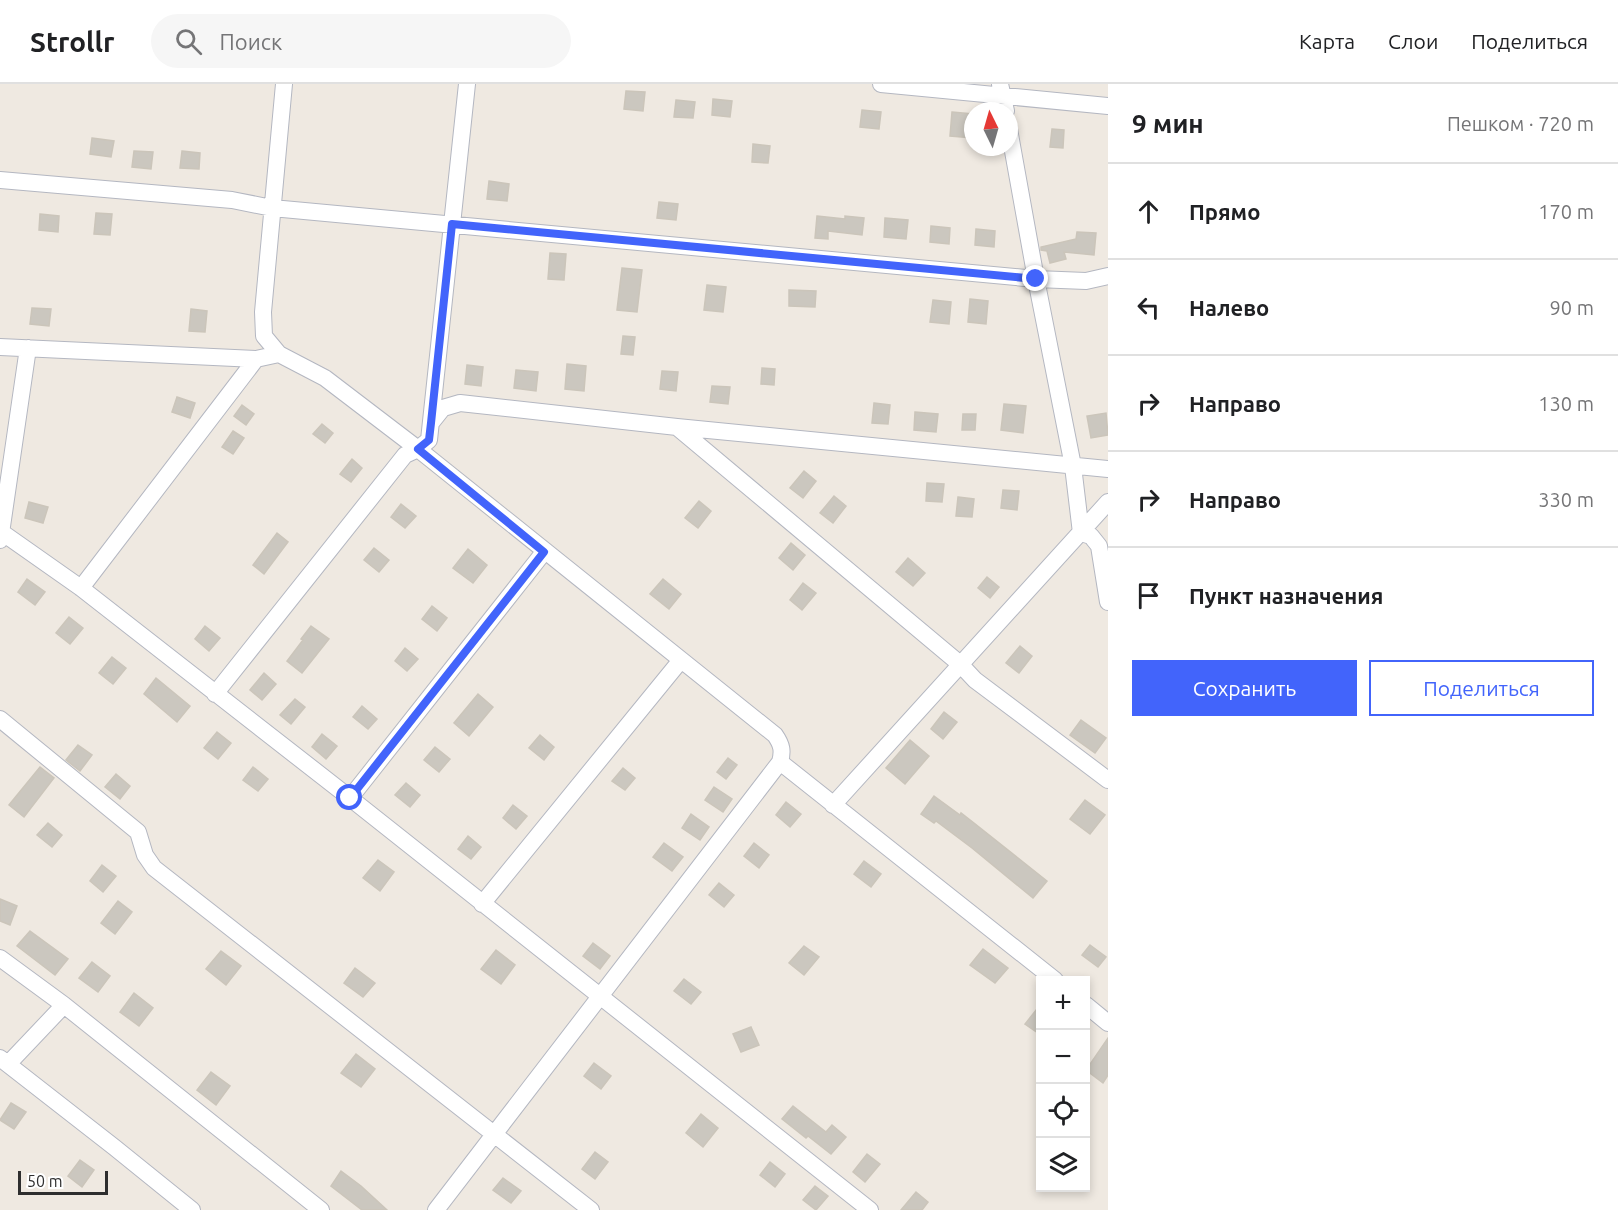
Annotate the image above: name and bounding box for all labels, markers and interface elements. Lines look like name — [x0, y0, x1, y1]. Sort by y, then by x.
search box — [151, 14, 571, 68]
icon: search — [172, 25, 205, 58]
text: Strollr — [30, 26, 115, 57]
text: Поиск — [220, 29, 282, 54]
text: Карта — [1299, 29, 1355, 53]
text: Слои — [1388, 29, 1438, 53]
text: Поделиться — [1471, 29, 1588, 53]
north arrow — [964, 102, 1018, 156]
text: 9 мин — [1132, 109, 1204, 138]
text: Пешком · 720 m — [1447, 112, 1594, 135]
icon: ahead — [1132, 195, 1165, 228]
text: Прямо — [1189, 199, 1260, 224]
text: 170 m — [1538, 200, 1594, 223]
route end — [1022, 265, 1048, 291]
icon: left — [1132, 291, 1165, 324]
text: Налево — [1189, 295, 1269, 320]
text: 90 m — [1550, 296, 1594, 319]
icon: right — [1132, 387, 1165, 420]
text: Направо — [1189, 391, 1281, 416]
text: 130 m — [1538, 392, 1594, 415]
icon: right — [1132, 483, 1165, 516]
text: Направо — [1189, 487, 1281, 512]
text: 330 m — [1538, 488, 1594, 511]
icon: arrive — [1132, 579, 1165, 612]
text: Пункт назначения — [1189, 583, 1383, 608]
button: Сохранить — [1132, 660, 1357, 716]
button: Поделиться — [1369, 660, 1594, 716]
route start — [336, 784, 362, 810]
map controls — [1036, 976, 1090, 1192]
button: + — [1036, 976, 1090, 1030]
button: − — [1036, 1030, 1090, 1084]
button: locate — [1036, 1084, 1090, 1138]
button: layers — [1036, 1138, 1090, 1192]
scale bar — [18, 1168, 108, 1196]
text: 50 m — [27, 1172, 63, 1190]

